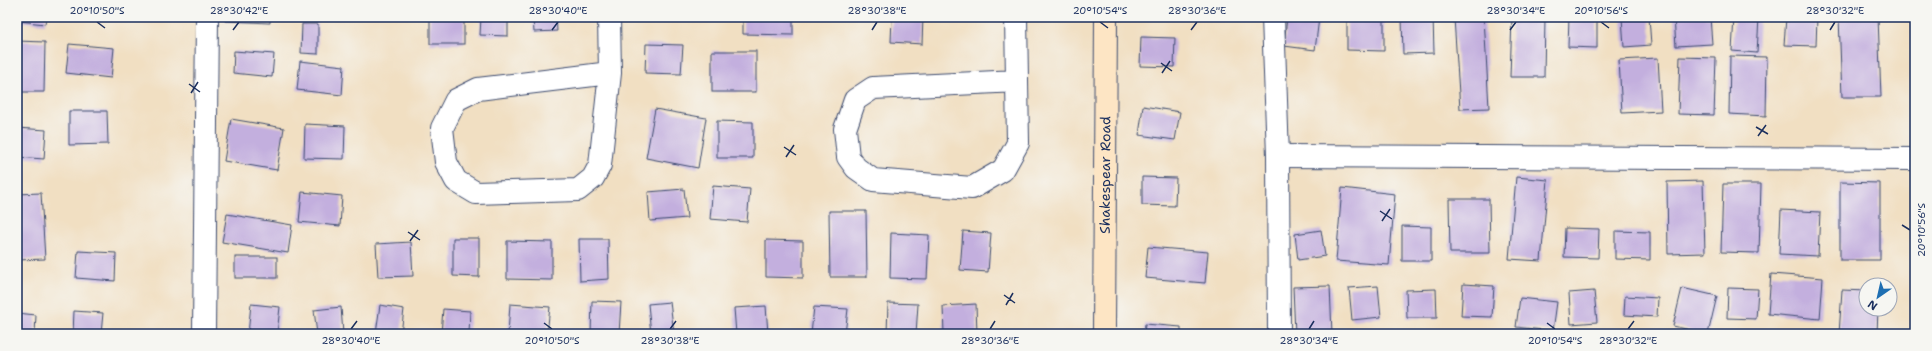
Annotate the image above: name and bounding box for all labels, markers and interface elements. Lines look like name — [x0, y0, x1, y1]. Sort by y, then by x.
text: 20°10'50"S — [70, 4, 125, 17]
text: 28°30'42"E — [210, 4, 268, 17]
text: 28°30'40"E — [528, 4, 588, 17]
text: 28°30'38"E — [848, 4, 906, 17]
text: 20°10'54"S — [1073, 4, 1128, 17]
text: 28°30'36"E — [1168, 4, 1226, 17]
text: 28°30'34"E — [1487, 4, 1545, 17]
text: 20°10'56"S — [1574, 4, 1629, 17]
text: 28°30'32"E — [1806, 4, 1864, 17]
street label: Shakespear Road — [1096, 116, 1114, 234]
text: 20°10'56"S — [1915, 202, 1928, 257]
north arrow — [1858, 277, 1898, 317]
text: N — [1865, 296, 1880, 314]
text: 28°30'40"E — [321, 334, 381, 347]
text: 20°10'50"S — [525, 334, 580, 347]
text: 28°30'38"E — [641, 334, 699, 347]
text: 28°30'36"E — [961, 334, 1019, 347]
text: 28°30'34"E — [1280, 334, 1338, 347]
text: 20°10'54"S — [1528, 334, 1583, 347]
text: 28°30'32"E — [1599, 334, 1657, 347]

